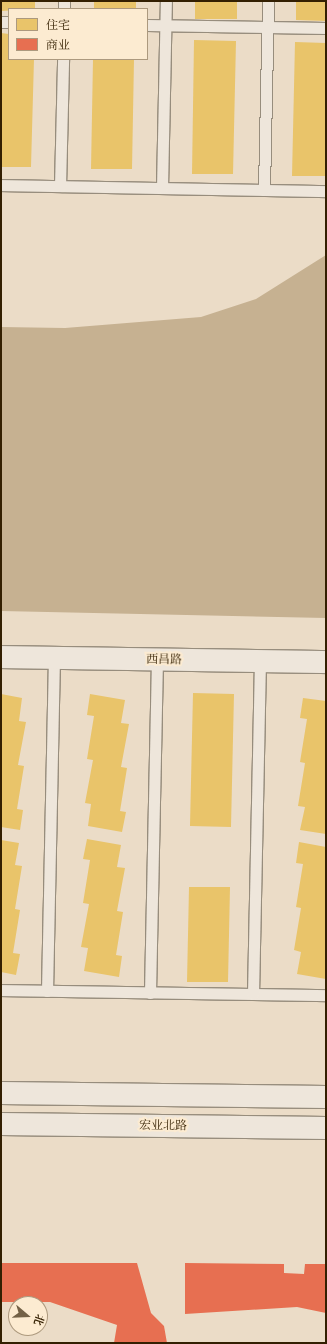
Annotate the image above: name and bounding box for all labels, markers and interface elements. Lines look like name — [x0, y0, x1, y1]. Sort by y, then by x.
legend — [8, 8, 148, 60]
text: 住宅 — [46, 18, 70, 33]
text: 商业 — [46, 38, 70, 53]
street label: 西昌路 — [146, 652, 182, 668]
street label: 宏业北路 — [139, 1118, 187, 1134]
north arrow — [8, 1296, 48, 1336]
text: 北 — [30, 1312, 47, 1327]

